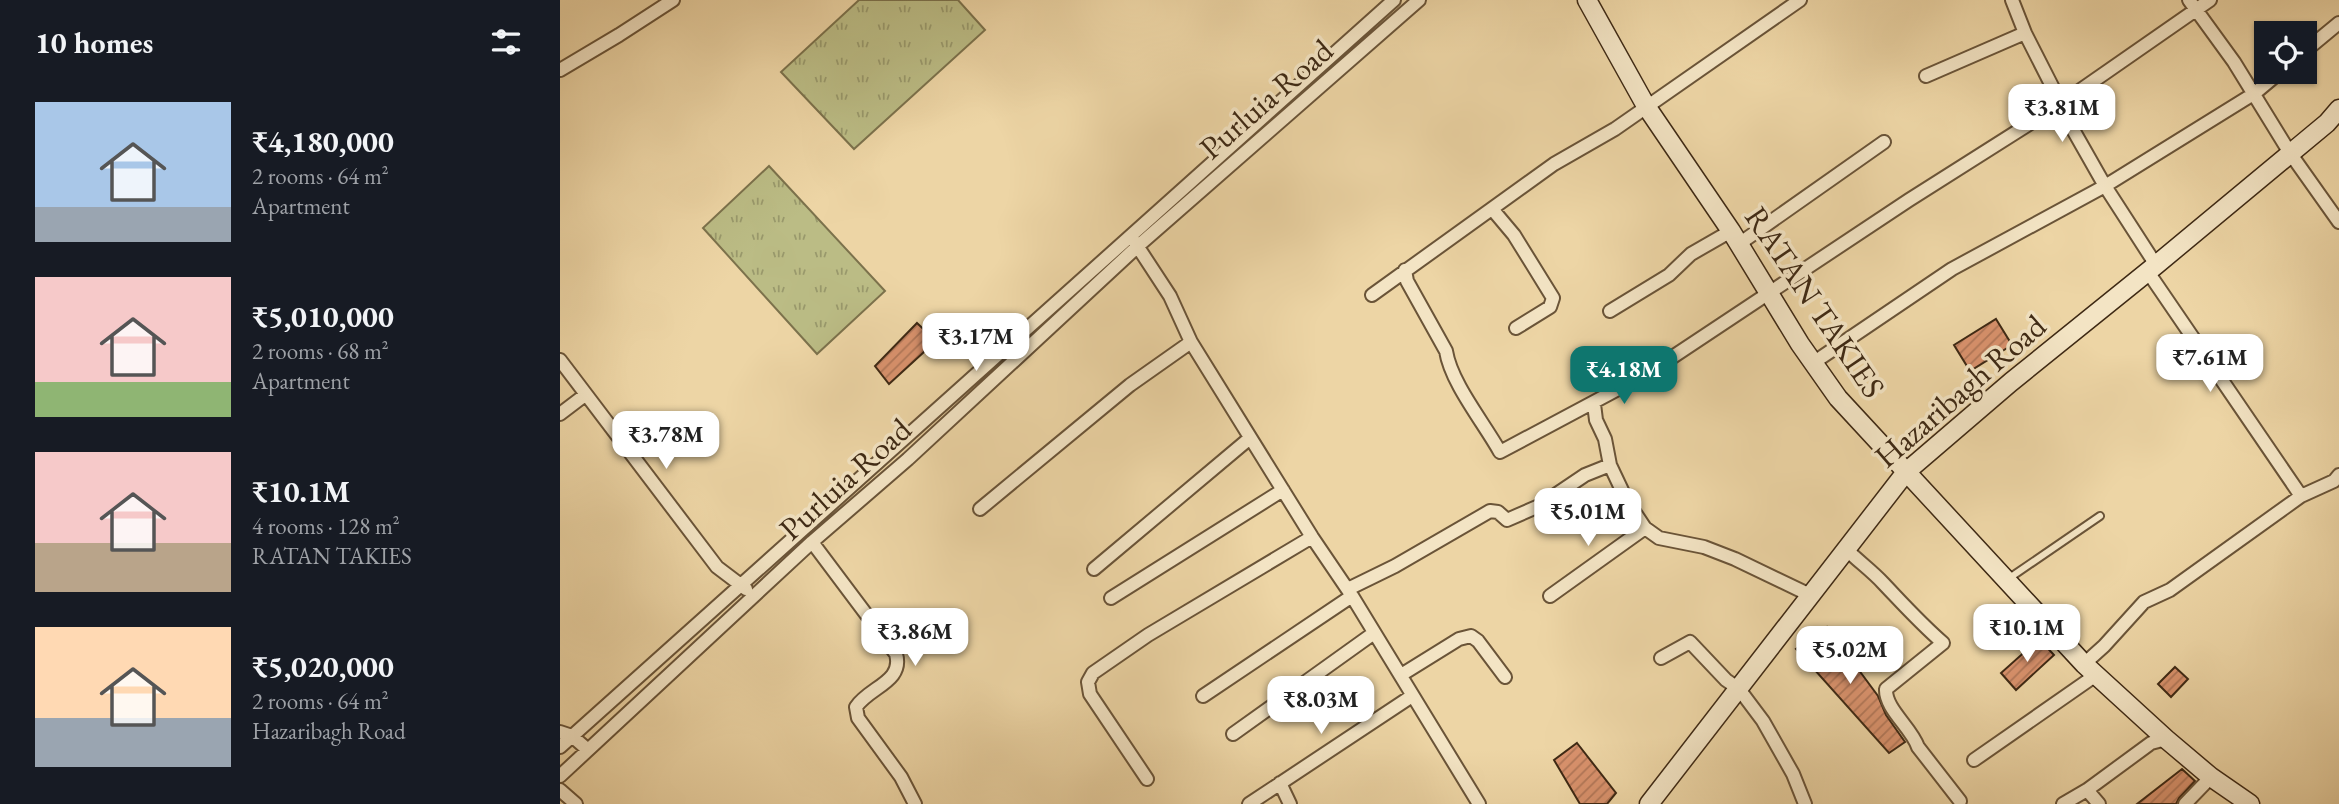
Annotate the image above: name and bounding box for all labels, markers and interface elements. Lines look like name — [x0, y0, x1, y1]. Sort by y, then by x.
map controls — [2254, 21, 2317, 84]
button: locate — [2254, 21, 2317, 84]
text: 10 homes — [35, 23, 153, 62]
icon: filters — [487, 23, 525, 61]
street label: Purluia Road — [1190, 29, 1342, 169]
pin: ₹3.81M — [2005, 85, 2119, 144]
text: ₹3.81M — [2024, 92, 2100, 122]
text: ₹4,180,000 — [252, 122, 394, 161]
icon: home — [91, 130, 175, 214]
text: 2 rooms · 64 m² — [252, 161, 389, 191]
text: Apartment — [252, 191, 350, 221]
street label: RATAN TAKIES — [1735, 198, 1895, 406]
text: ₹5,010,000 — [252, 297, 394, 336]
street label: Hazaribagh Road — [1866, 304, 2055, 477]
icon: home — [91, 305, 175, 389]
pin: ₹3.17M — [919, 314, 1033, 373]
text: ₹3.17M — [938, 321, 1014, 351]
pin: ₹7.61M — [2153, 334, 2267, 394]
text: 2 rooms · 68 m² — [252, 336, 389, 366]
text: ₹7.61M — [2172, 342, 2248, 372]
pin: ₹4.18M — [1567, 346, 1681, 406]
text: ₹4.18M — [1586, 354, 1662, 384]
text: Apartment — [252, 366, 350, 396]
street label: Purluia Road — [770, 408, 920, 549]
pin: ₹3.78M — [609, 412, 723, 471]
text: ₹3.78M — [628, 419, 704, 449]
text: ₹10.1M — [252, 472, 350, 511]
icon: home — [91, 480, 175, 564]
pin: ₹5.01M — [1531, 489, 1645, 548]
text: ₹5.01M — [1550, 496, 1626, 526]
text: 4 rooms · 128 m² — [252, 511, 400, 541]
text: RATAN TAKIES — [252, 541, 412, 571]
pin: ₹10.1M — [1970, 604, 2084, 664]
pin: ₹3.86M — [858, 608, 972, 668]
text: ₹10.1M — [1989, 612, 2065, 642]
text: ₹3.86M — [877, 616, 953, 646]
pin: ₹5.02M — [1793, 626, 1907, 686]
text: ₹5.02M — [1812, 634, 1888, 664]
text: ₹5,020,000 — [252, 647, 394, 686]
icon: home — [91, 655, 175, 739]
pin: ₹8.03M — [1264, 676, 1378, 736]
text: ₹8.03M — [1283, 684, 1359, 714]
text: 2 rooms · 64 m² — [252, 686, 389, 716]
text: Hazaribagh Road — [252, 716, 406, 746]

